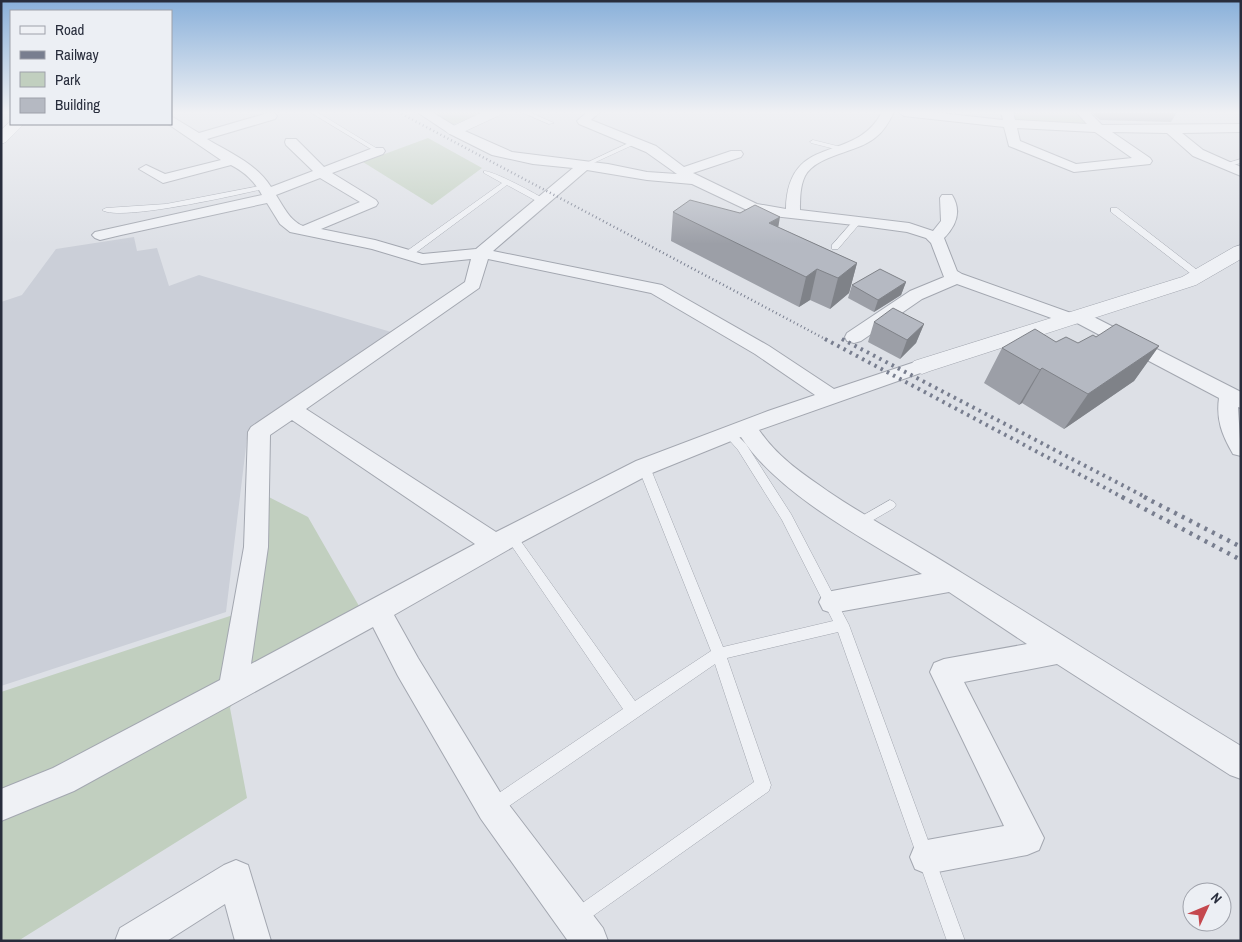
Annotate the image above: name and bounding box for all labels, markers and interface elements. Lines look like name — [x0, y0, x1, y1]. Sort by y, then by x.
legend — [10, 10, 172, 125]
text: Road — [55, 19, 84, 40]
text: Railway — [55, 44, 100, 65]
text: Park — [55, 69, 81, 90]
text: Building — [55, 94, 100, 115]
north arrow — [1182, 882, 1232, 932]
text: N — [1207, 889, 1226, 907]

